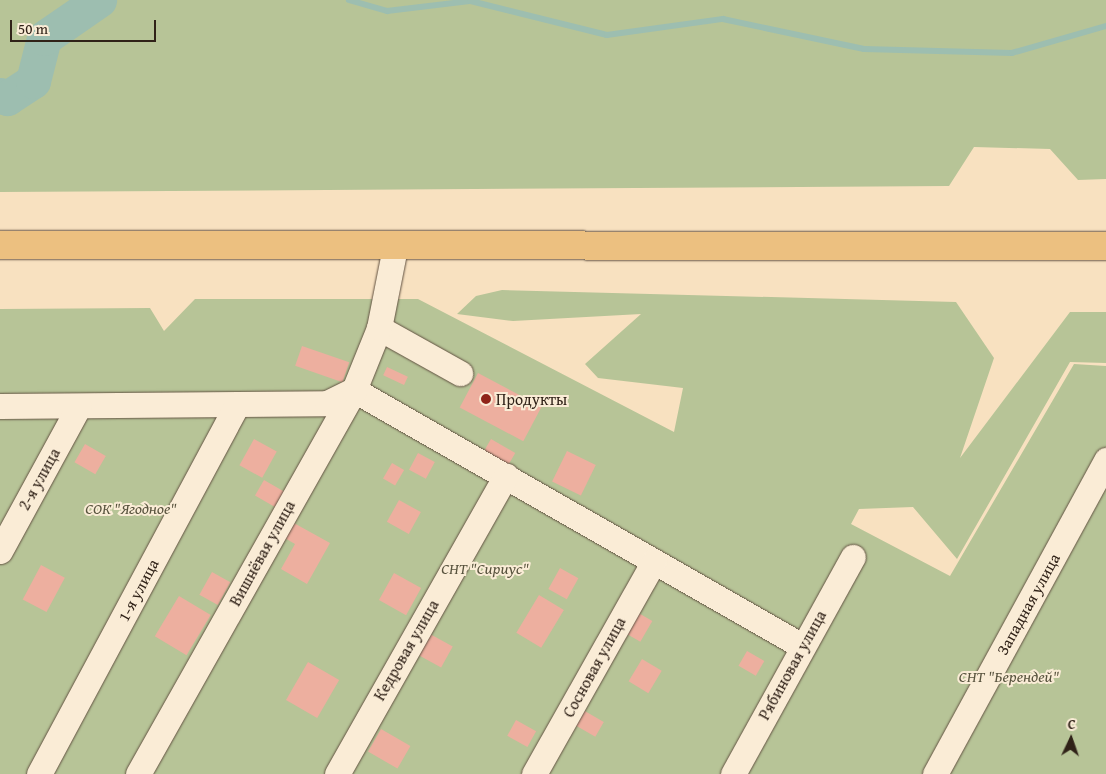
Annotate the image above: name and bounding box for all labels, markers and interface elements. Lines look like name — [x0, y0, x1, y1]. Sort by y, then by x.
scale bar — [12, 10, 159, 42]
text: 50 m — [18, 18, 48, 39]
place label: Продукты — [496, 389, 567, 409]
marker: Продукты — [480, 393, 492, 405]
street label: 2-я улица — [14, 445, 64, 513]
street label: Вишнёвая улица — [225, 497, 299, 609]
park label: СОК "Ягодное" — [85, 498, 177, 518]
street label: Западная улица — [992, 550, 1064, 658]
street label: 1-я улица — [114, 555, 162, 625]
park label: СНТ "Сириус" — [441, 558, 529, 578]
street label: Кедровая улица — [369, 596, 443, 704]
street label: Рябиновая улица — [754, 607, 830, 723]
street label: Сосновая улица — [559, 614, 629, 720]
park label: СНТ "Берендей" — [959, 666, 1059, 686]
north arrow — [1046, 714, 1096, 764]
text: С — [1067, 714, 1076, 734]

